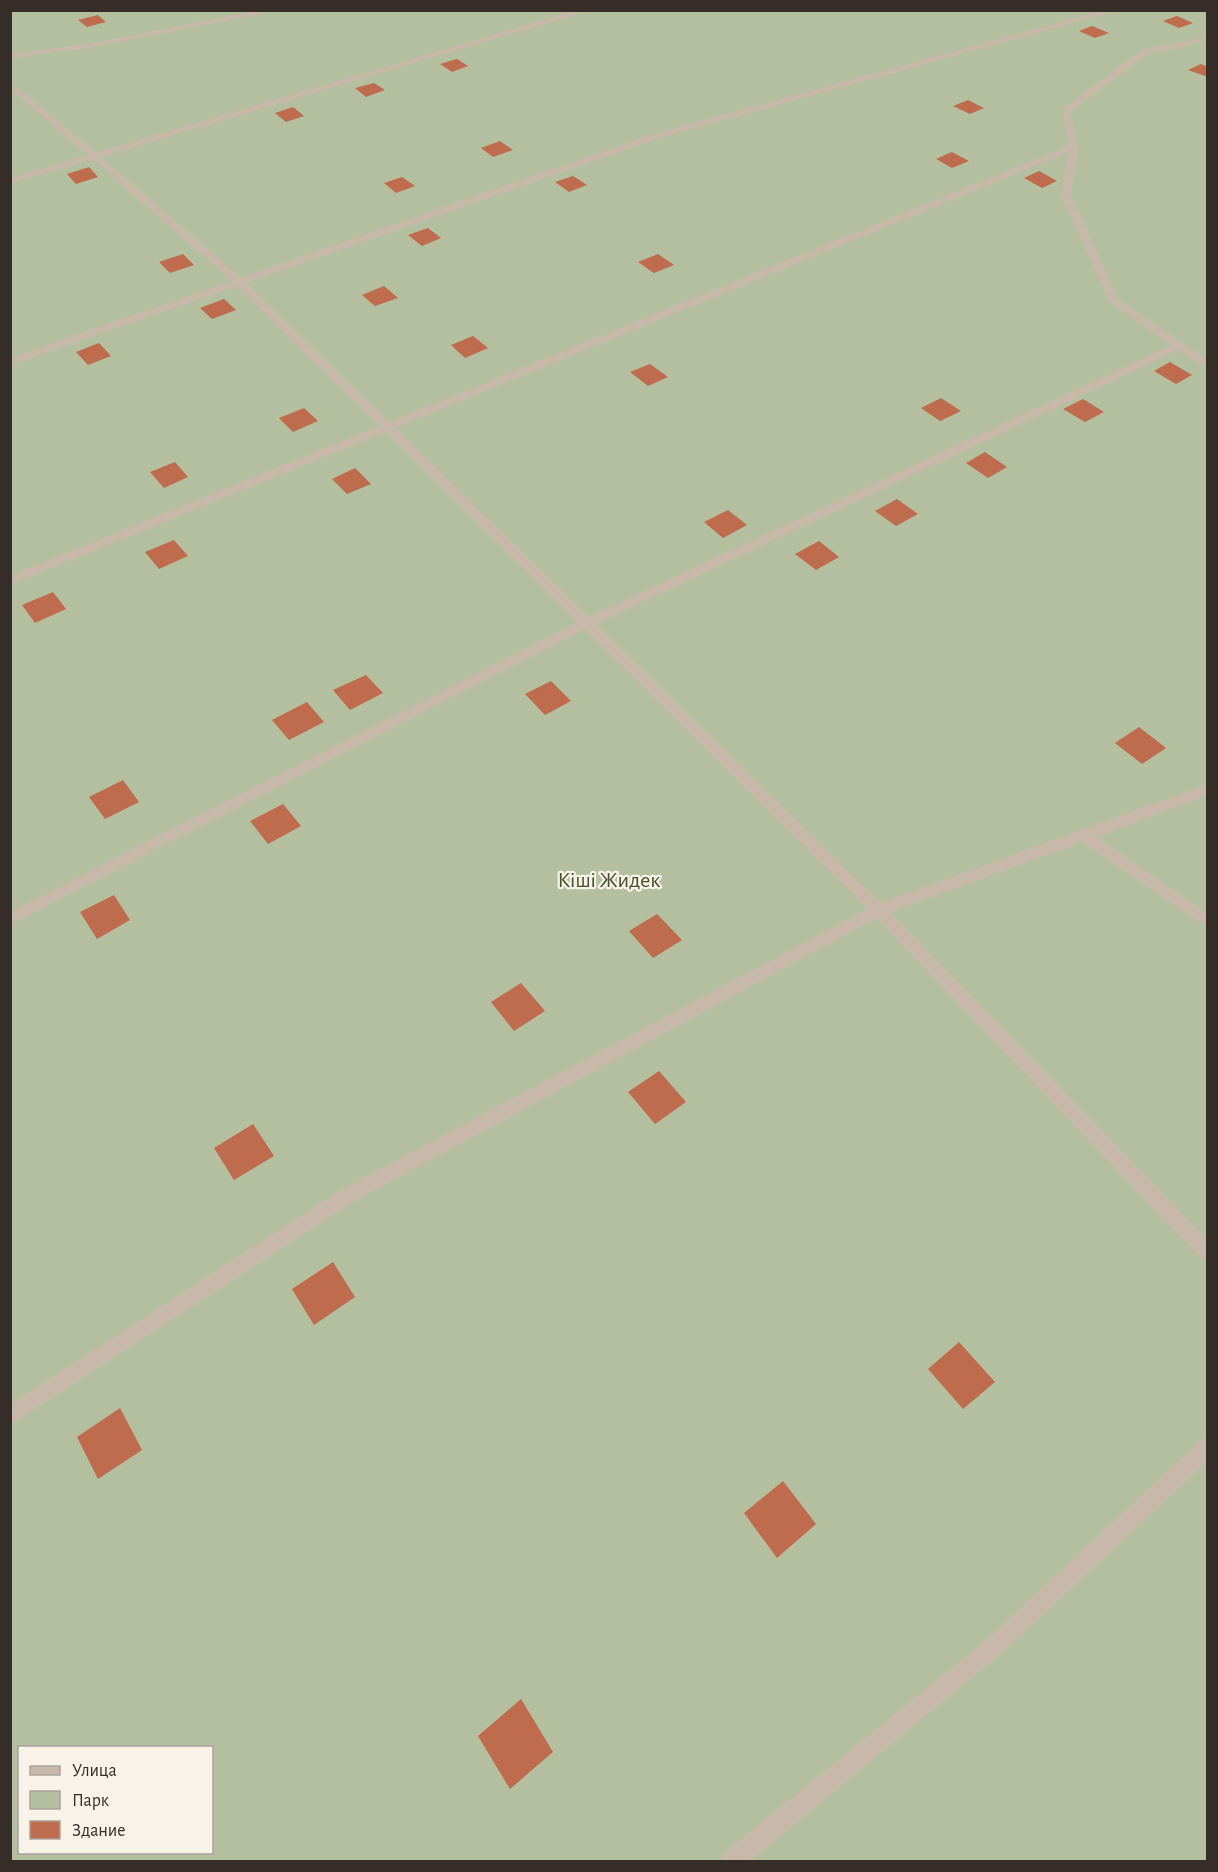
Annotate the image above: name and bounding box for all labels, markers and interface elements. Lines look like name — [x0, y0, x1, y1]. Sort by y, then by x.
park label: Кіші Жидек — [558, 869, 660, 891]
legend — [18, 1746, 213, 1854]
text: Улица — [72, 1762, 117, 1780]
text: Парк — [72, 1792, 110, 1810]
text: Здание — [72, 1822, 126, 1840]

